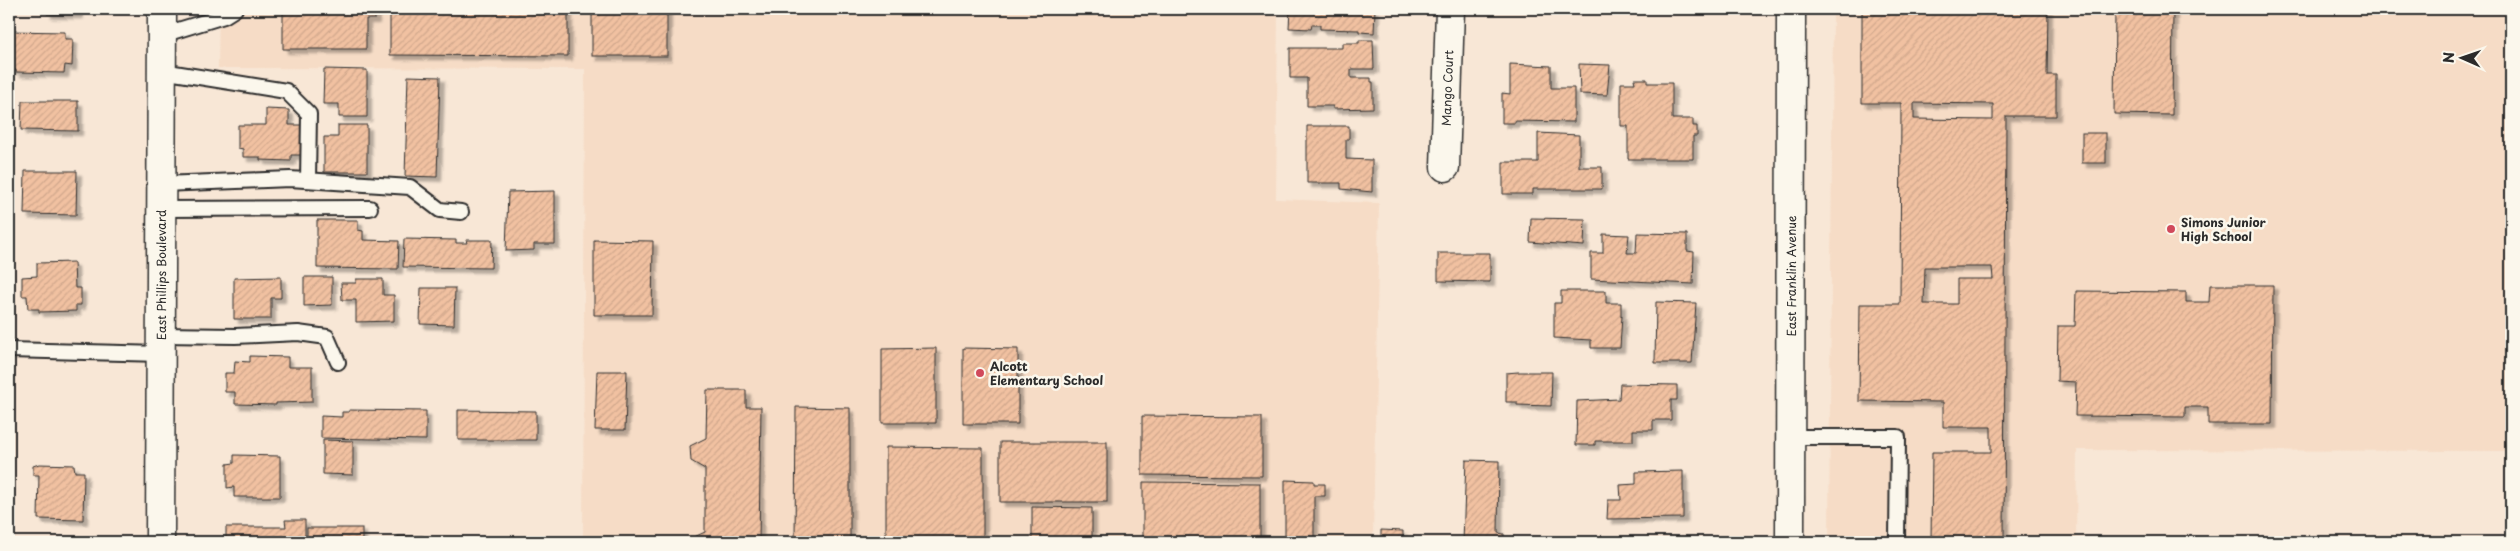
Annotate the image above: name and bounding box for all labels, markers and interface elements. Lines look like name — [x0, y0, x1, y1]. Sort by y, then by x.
north arrow — [2438, 32, 2488, 82]
street label: Mango Court — [1437, 49, 1457, 126]
text: N — [2438, 52, 2459, 63]
street label: East Phillips Boulevard — [152, 209, 170, 340]
place label: Simons Junior High School — [2181, 213, 2267, 245]
street label: East Franklin Avenue — [1782, 215, 1800, 337]
marker: Simons Junior High School — [2165, 223, 2177, 235]
place label: Alcott Elementary School — [990, 357, 1103, 389]
marker: Alcott Elementary School — [974, 367, 986, 379]

